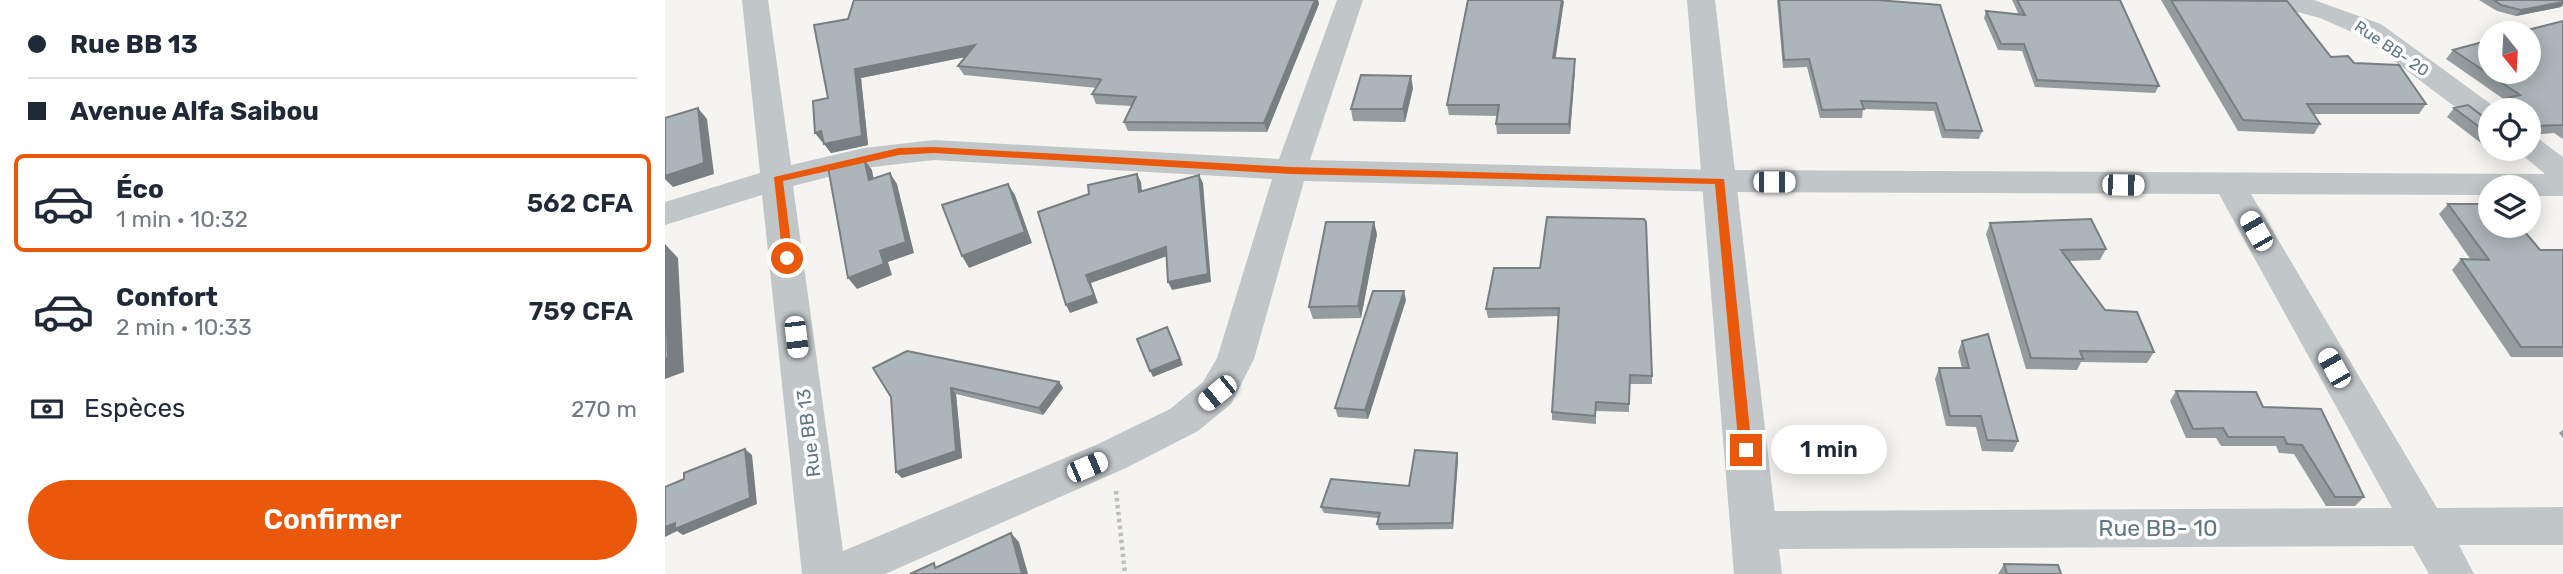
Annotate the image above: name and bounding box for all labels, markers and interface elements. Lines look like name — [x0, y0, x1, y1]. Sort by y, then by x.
street label: Rue BB- 20 — [2351, 17, 2433, 80]
north arrow — [2478, 21, 2541, 84]
map controls — [2478, 21, 2541, 238]
text: Rue BB 13 — [70, 29, 198, 60]
text: Avenue Alfa Saibou — [70, 96, 319, 127]
button: locate — [2478, 98, 2541, 161]
icon: car — [32, 172, 95, 235]
car — [1754, 172, 1796, 193]
text: Éco — [116, 174, 164, 205]
car — [2102, 174, 2145, 196]
button: layers — [2478, 175, 2541, 238]
text: 562 CFA — [527, 188, 633, 219]
text: 1 min · 10:32 — [116, 205, 248, 233]
car — [2237, 208, 2276, 254]
route start — [771, 242, 803, 274]
icon: car — [32, 280, 95, 343]
text: Confort — [116, 282, 218, 313]
text: 759 CFA — [529, 296, 633, 327]
text: 2 min · 10:33 — [116, 313, 252, 341]
car — [784, 315, 809, 359]
car — [2315, 345, 2354, 391]
car — [1195, 372, 1240, 414]
street label: Rue BB 13 — [792, 387, 825, 478]
icon: cash — [28, 390, 66, 428]
text: Espèces — [84, 393, 185, 424]
text: 270 m — [571, 395, 637, 423]
callout: 1 min — [1771, 426, 1886, 475]
route end — [1730, 434, 1762, 466]
text: 1 min — [1800, 435, 1858, 463]
car — [1064, 449, 1111, 485]
button: Confirmer — [28, 480, 637, 560]
street label: Rue BB- 10 — [2098, 514, 2218, 542]

